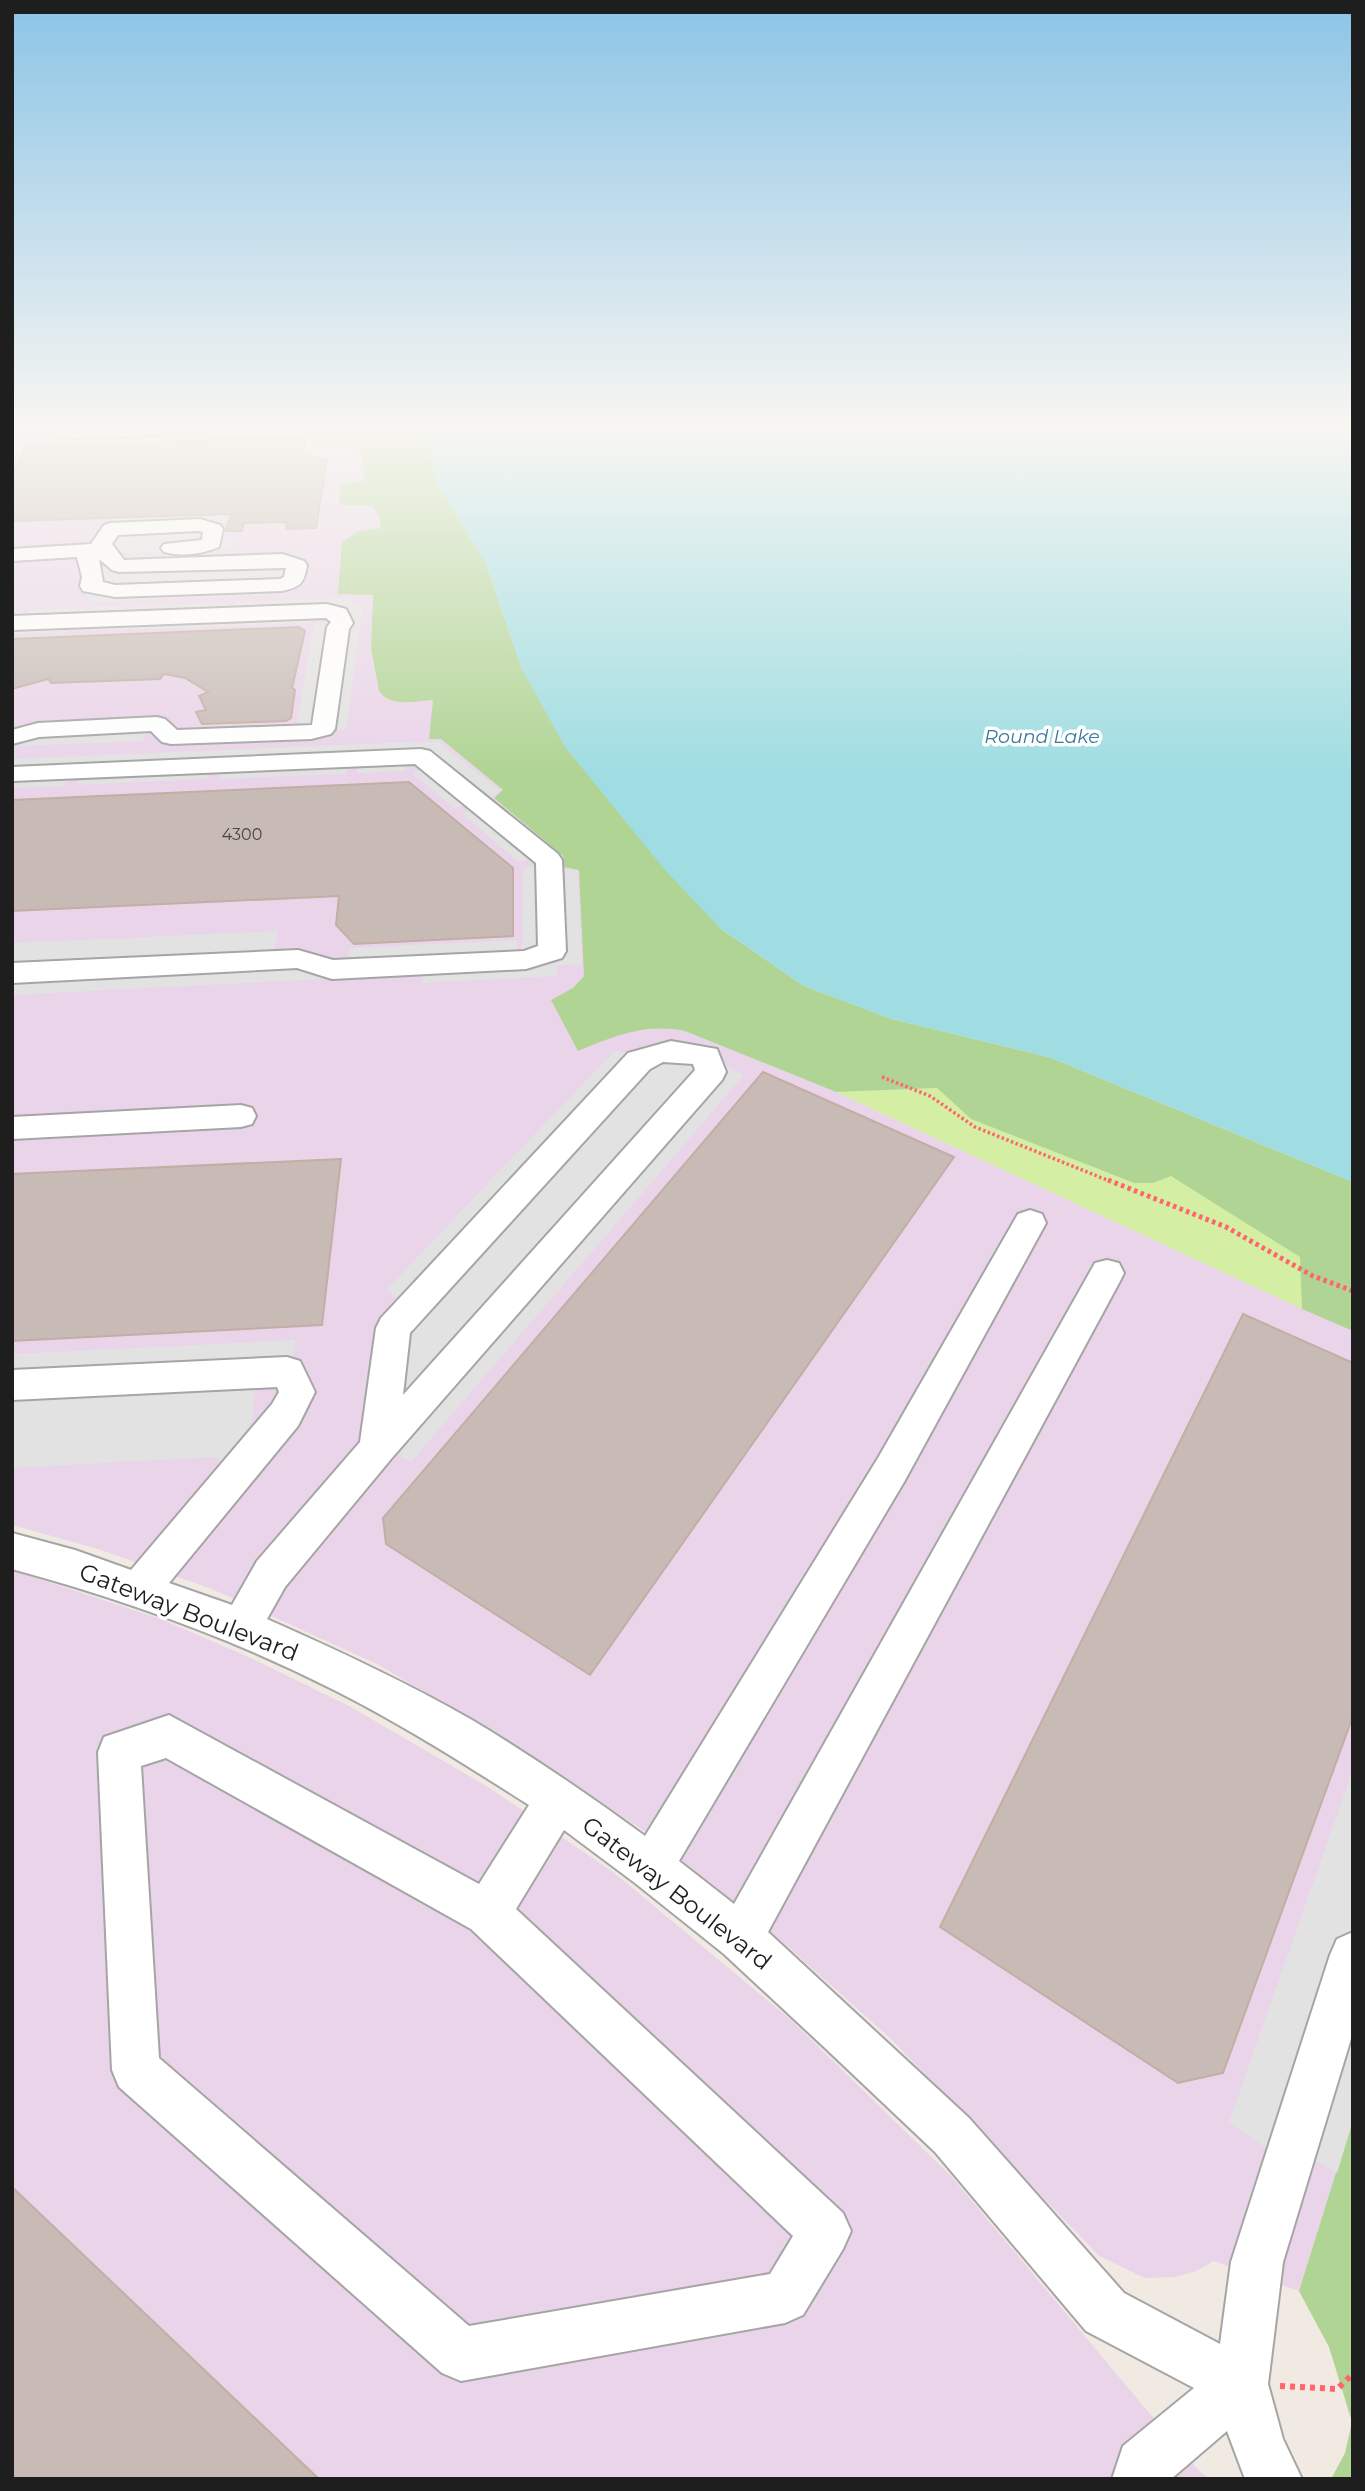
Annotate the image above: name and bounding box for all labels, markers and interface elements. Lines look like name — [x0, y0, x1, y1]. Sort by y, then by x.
water label: Round Lake — [984, 725, 1100, 748]
house number: 4300 — [222, 825, 262, 844]
street label: Gateway Boulevard — [75, 1557, 303, 1667]
street label: Gateway Boulevard — [577, 1810, 777, 1976]

